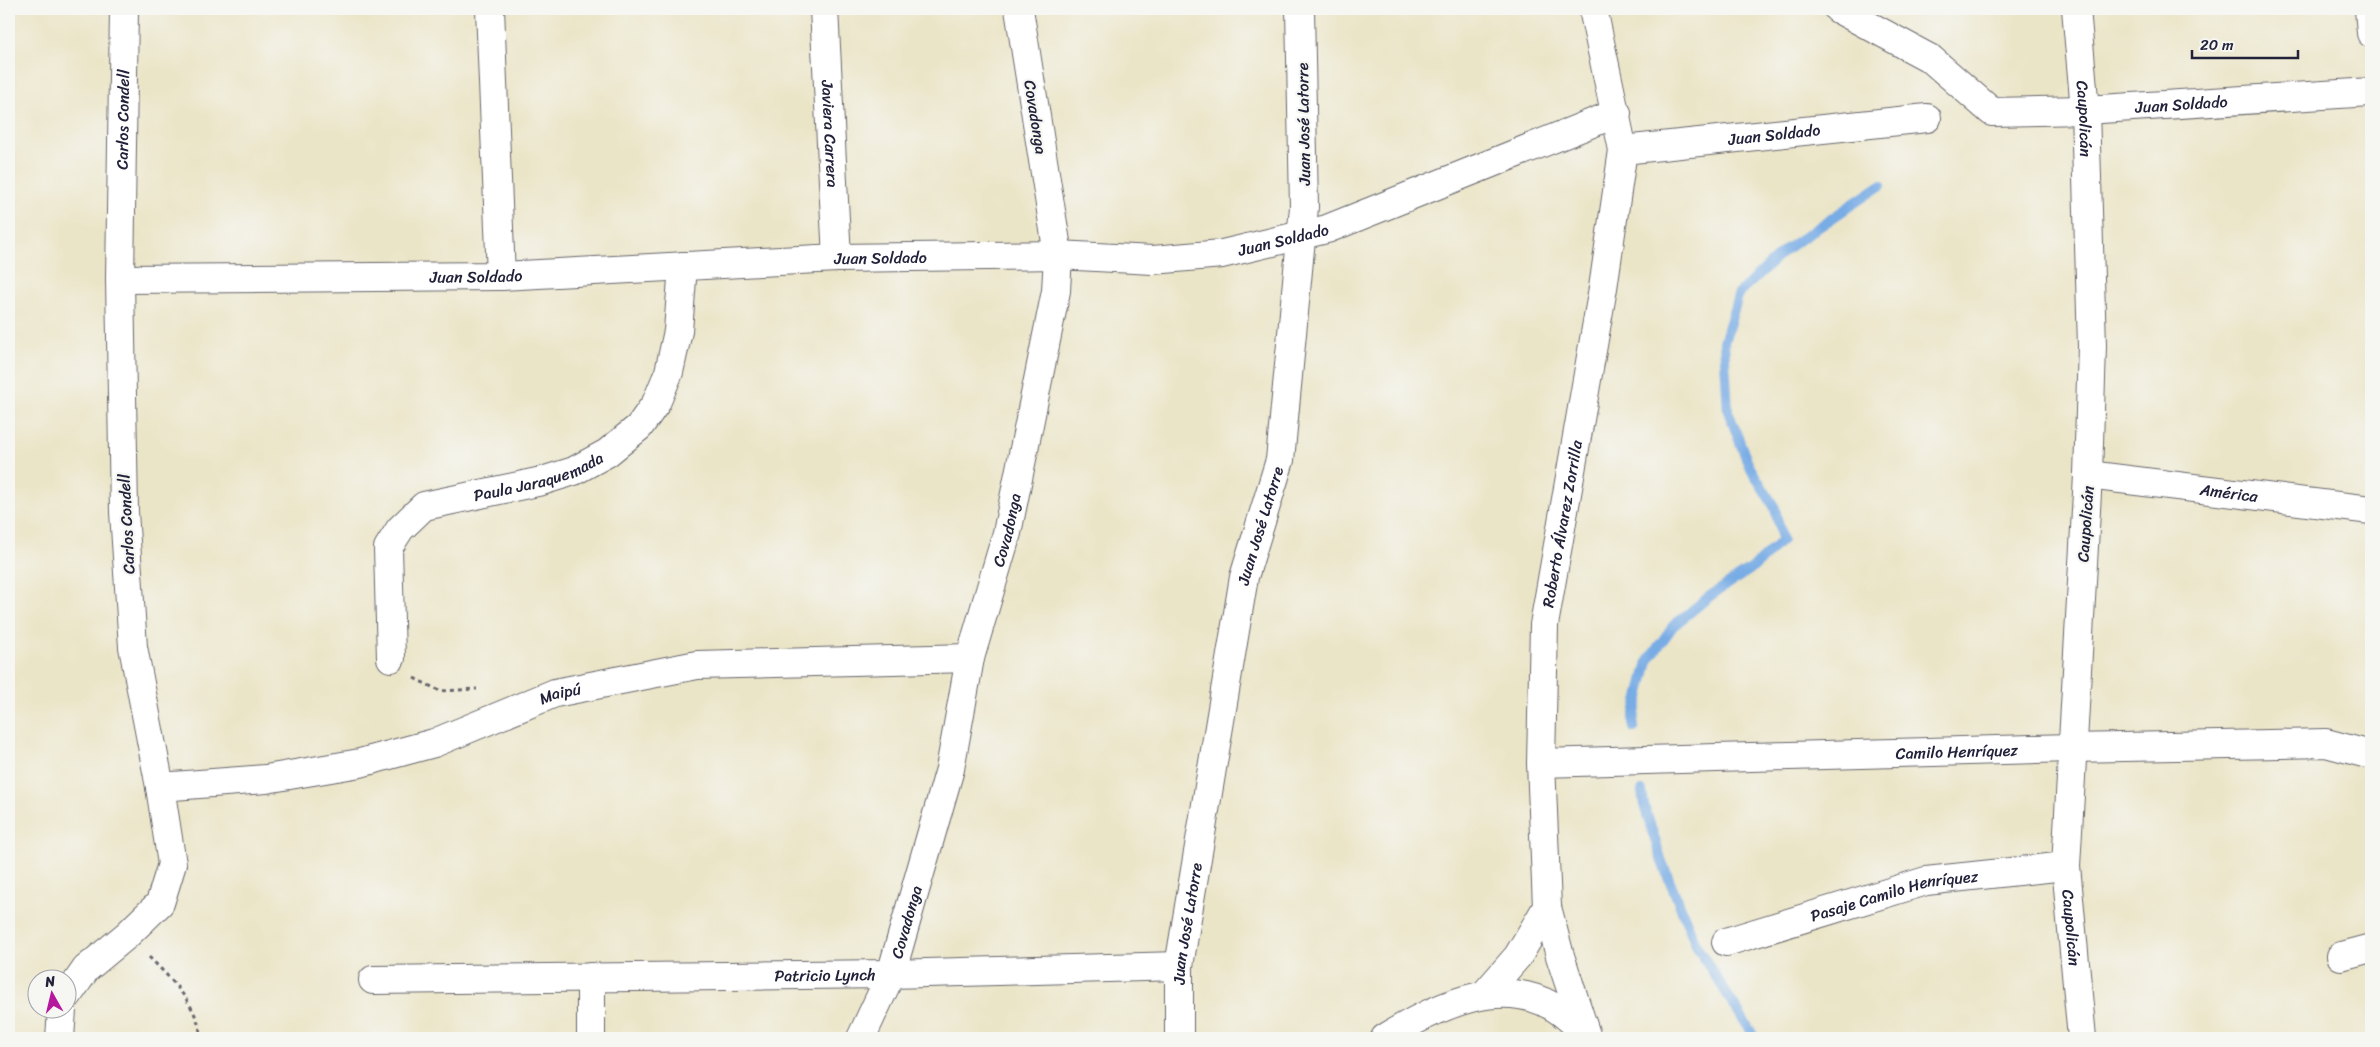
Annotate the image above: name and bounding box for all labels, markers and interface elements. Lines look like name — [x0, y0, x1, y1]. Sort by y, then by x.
scale bar — [2192, 28, 2299, 60]
text: 20 m — [2200, 32, 2234, 58]
street label: Juan José Latorre — [1288, 62, 1319, 187]
street label: Carlos Condell — [108, 69, 138, 170]
street label: Javiera Carrera — [813, 78, 847, 188]
street label: Covadonga — [1015, 78, 1056, 156]
street label: Caupolicán — [2067, 79, 2100, 158]
street label: Juan Soldado — [2133, 87, 2229, 122]
street label: Juan Soldado — [1726, 115, 1822, 154]
street label: Juan Soldado — [1234, 215, 1332, 265]
street label: Juan Soldado — [833, 243, 927, 273]
street label: Juan Soldado — [429, 261, 523, 292]
street label: Roberto Álvarez Zorrilla — [1533, 437, 1591, 610]
street label: Paula Jaraquemada — [471, 444, 609, 510]
street label: Juan José Latorre — [1229, 463, 1292, 588]
street label: Carlos Condell — [109, 473, 144, 575]
street label: América — [2197, 475, 2260, 511]
street label: Caupolicán — [2068, 484, 2103, 563]
street label: Covadonga — [984, 491, 1030, 570]
street label: Maipú — [534, 674, 584, 713]
street label: Camilo Henríquez — [1895, 735, 2019, 768]
street label: Juan José Latorre — [1165, 860, 1211, 986]
street label: Pasaje Camilo Henríquez — [1807, 861, 1980, 930]
street label: Covadonga — [882, 882, 931, 962]
street label: Caupolicán — [2053, 888, 2089, 967]
street label: Patricio Lynch — [774, 960, 876, 990]
text: N — [43, 969, 57, 995]
north arrow — [28, 970, 78, 1020]

